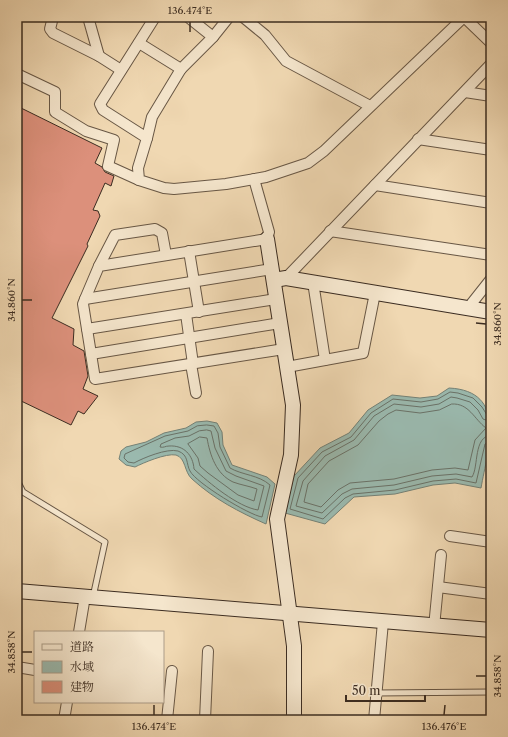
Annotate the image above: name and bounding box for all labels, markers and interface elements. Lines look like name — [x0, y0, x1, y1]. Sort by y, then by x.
text: 136.474°E — [168, 4, 212, 17]
text: 34.860°N — [5, 278, 18, 322]
text: 34.860°N — [491, 302, 504, 346]
text: 34.858°N — [5, 631, 18, 673]
legend — [34, 631, 164, 703]
text: 道路 — [70, 639, 94, 654]
text: 34.858°N — [491, 655, 504, 697]
text: 水域 — [70, 659, 94, 674]
scale bar — [346, 677, 425, 703]
text: 建物 — [70, 679, 94, 694]
text: 50 m — [352, 683, 381, 698]
text: 136.474°E — [132, 720, 176, 733]
text: 136.476°E — [422, 720, 466, 733]

